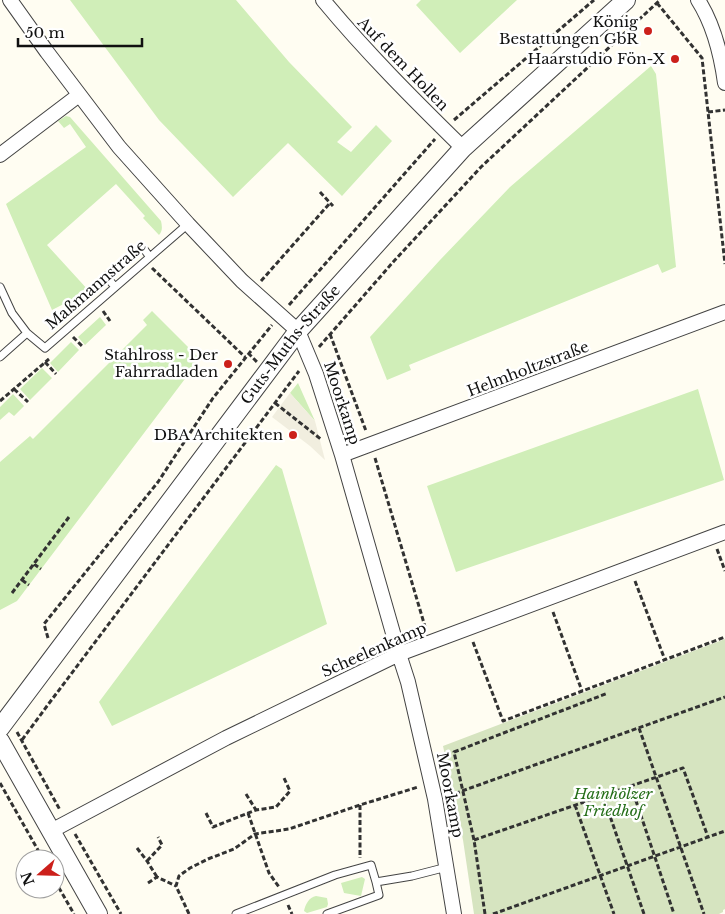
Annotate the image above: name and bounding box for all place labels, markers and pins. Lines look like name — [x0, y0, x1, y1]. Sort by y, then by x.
place label: König Bestattungen GbR — [499, 12, 639, 48]
marker: König Bestattungen GbR — [642, 25, 654, 37]
place label: Haarstudio Fön-X — [527, 49, 666, 68]
marker: Haarstudio Fön-X — [669, 53, 681, 65]
place label: Stahlross - Der Fahrradladen — [104, 345, 219, 381]
marker: Stahlross - Der Fahrradladen — [222, 358, 234, 370]
place label: DBA Architekten — [154, 425, 283, 444]
marker: DBA Architekten — [287, 429, 299, 441]

